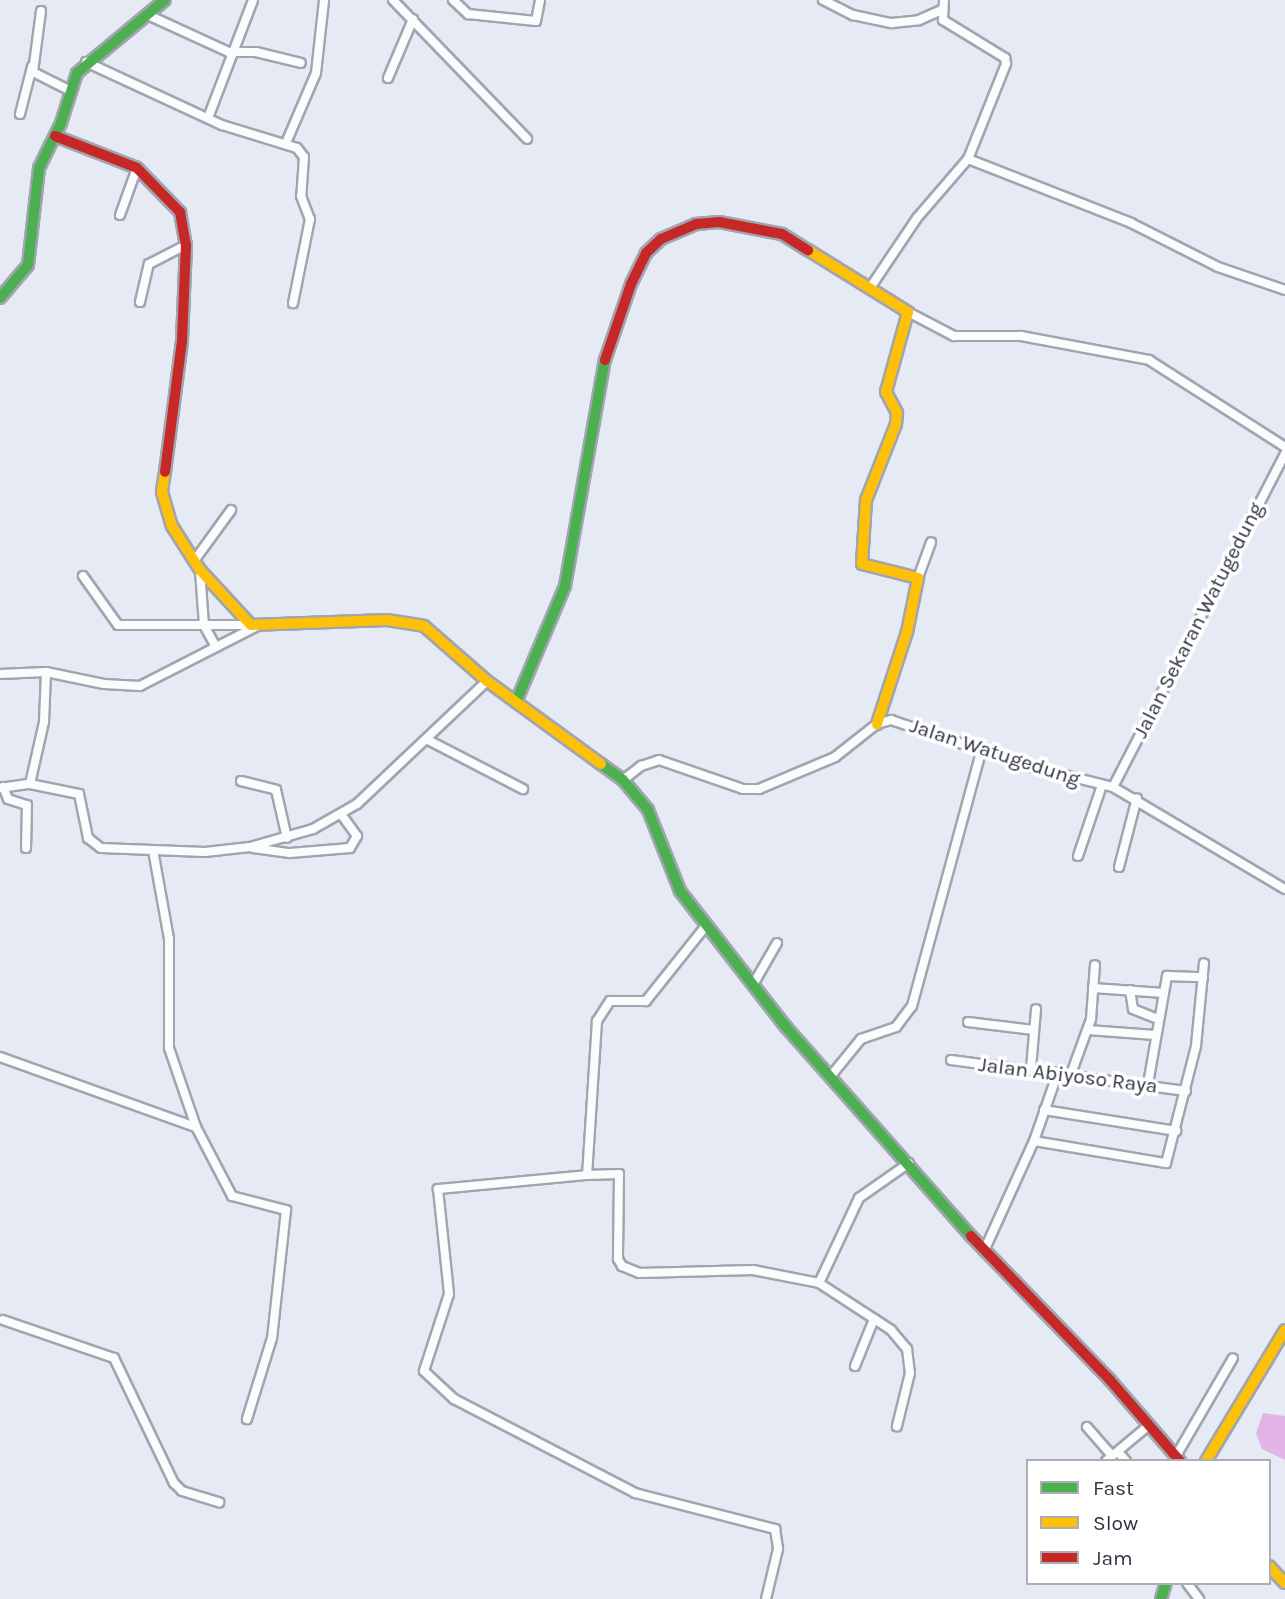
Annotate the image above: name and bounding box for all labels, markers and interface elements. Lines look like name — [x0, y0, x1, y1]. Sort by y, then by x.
street label: Jalan Sekaran Watugedung — [1127, 498, 1269, 742]
street label: Jalan Watugedung — [907, 713, 1083, 791]
street label: Jalan Abiyoso Raya — [977, 1052, 1159, 1098]
legend — [1026, 1459, 1271, 1585]
text: Fast — [1093, 1476, 1134, 1500]
text: Slow — [1093, 1511, 1138, 1535]
text: Jam — [1093, 1546, 1133, 1570]

